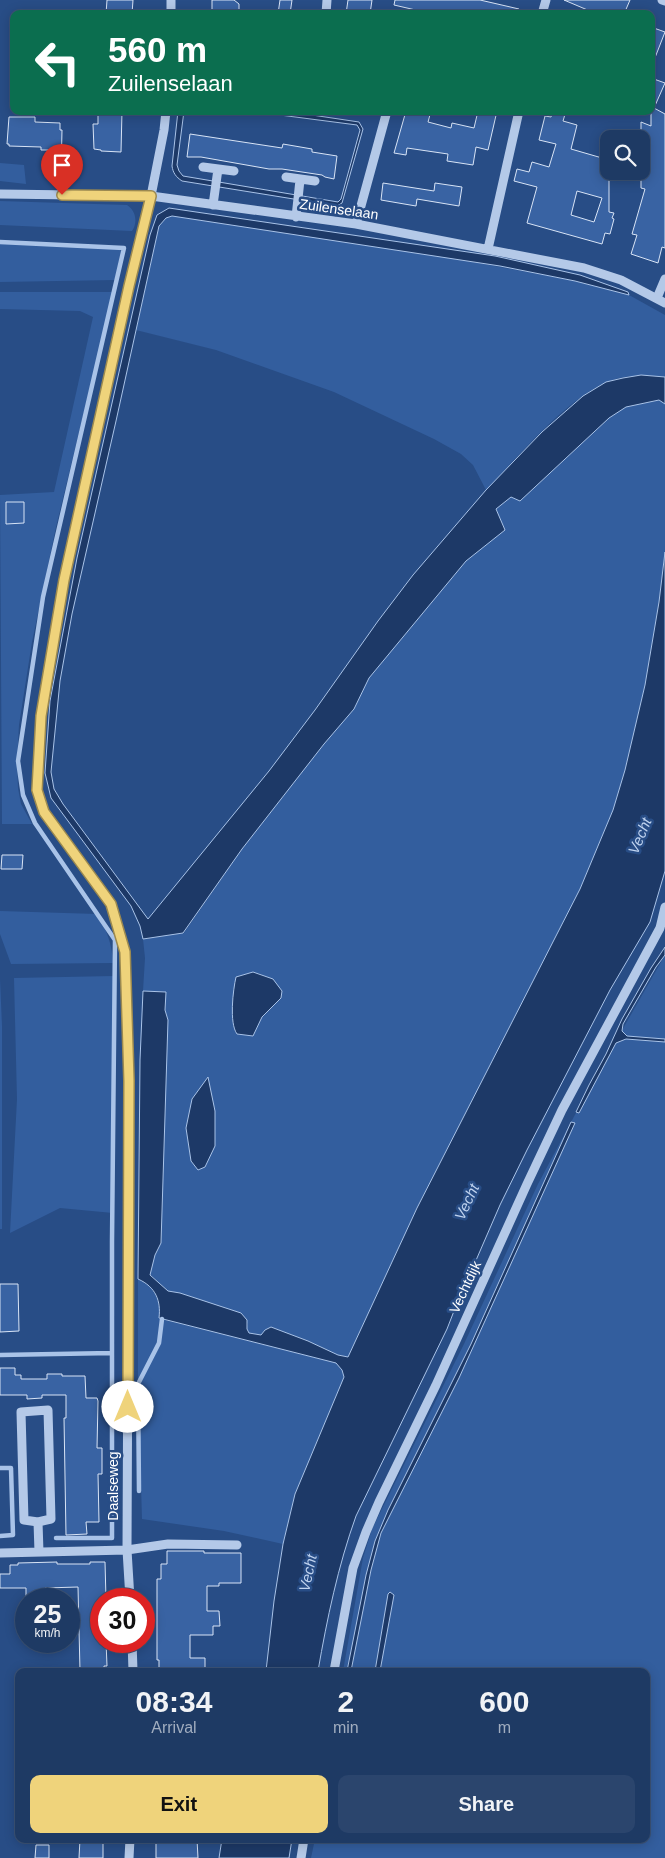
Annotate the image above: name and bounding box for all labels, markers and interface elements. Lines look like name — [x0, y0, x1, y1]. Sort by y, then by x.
icon: left — [25, 30, 90, 95]
text: 560 m — [108, 30, 207, 69]
text: Zuilenselaan — [108, 71, 233, 96]
map controls — [600, 130, 650, 180]
button: search — [600, 130, 650, 180]
pin — [41, 144, 83, 195]
icon: arrive — [48, 151, 76, 179]
street label: Zuilenselaan — [299, 196, 379, 222]
water label: Vecht — [624, 814, 655, 857]
water label: Vecht — [451, 1180, 483, 1223]
street label: Vechtdijk — [446, 1257, 485, 1316]
position arrow — [101, 1380, 153, 1432]
street label: Daalseweg — [105, 1451, 121, 1521]
water label: Vecht — [295, 1552, 320, 1593]
speed limit sign: 30 — [90, 1588, 155, 1653]
text: 25 — [34, 1600, 61, 1628]
text: km/h — [34, 1626, 61, 1640]
text: 08:34 — [136, 1685, 212, 1718]
text: 2 — [337, 1685, 354, 1718]
text: 600 — [479, 1685, 529, 1718]
text: Arrival — [151, 1719, 197, 1736]
text: min — [333, 1719, 359, 1736]
text: m — [498, 1719, 511, 1736]
button: Exit — [30, 1775, 328, 1833]
button: Share — [338, 1775, 635, 1833]

